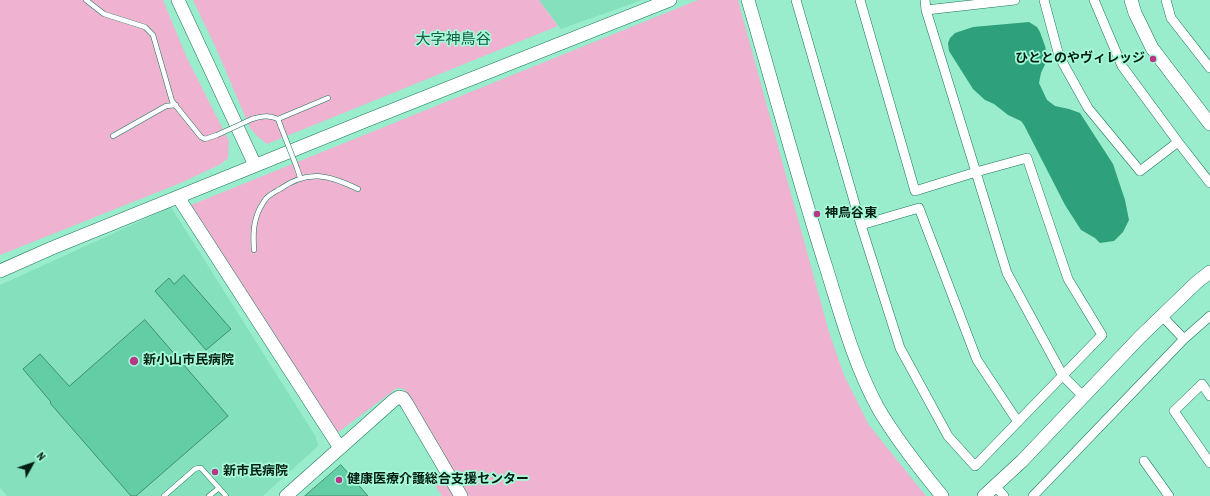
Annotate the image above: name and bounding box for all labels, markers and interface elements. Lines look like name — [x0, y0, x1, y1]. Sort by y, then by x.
district label: 大字神鳥谷 — [416, 31, 490, 49]
place label: ひととのやヴィレッジ — [1015, 51, 1145, 67]
marker: ひととのやヴィレッジ — [1148, 54, 1158, 64]
place label: 神鳥谷東 — [825, 206, 877, 222]
marker: 神鳥谷東 — [812, 209, 822, 219]
place label: 新小山市民病院 — [143, 353, 234, 369]
marker: 新小山市民病院 — [128, 355, 140, 367]
north arrow — [12, 444, 52, 484]
text: N — [34, 449, 49, 463]
place label: 新市民病院 — [223, 464, 288, 480]
marker: 新市民病院 — [210, 467, 220, 477]
place label: 健康医療介護総合支援センター — [347, 472, 529, 488]
marker: 健康医療介護総合支援センター — [334, 475, 344, 485]

